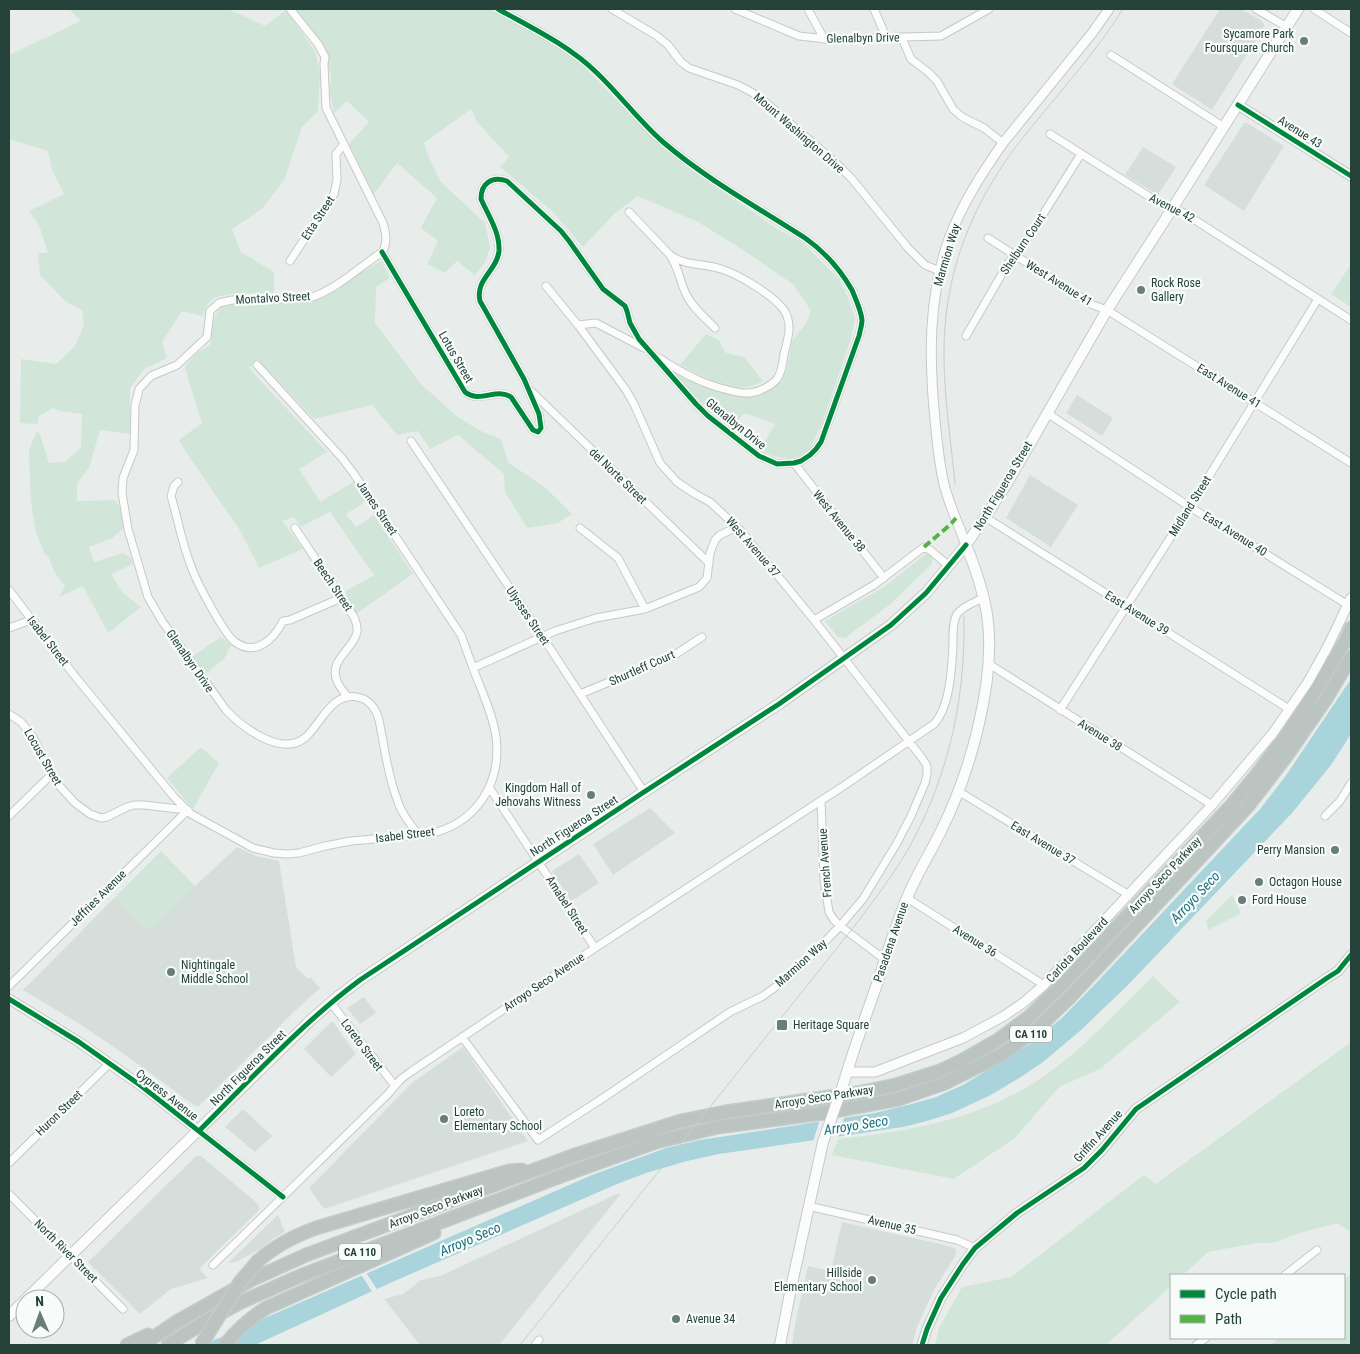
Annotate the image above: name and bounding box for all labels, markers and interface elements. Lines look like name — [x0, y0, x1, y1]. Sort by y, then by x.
place label: Sycamore Park Foursquare Church — [1205, 27, 1295, 55]
street label: Glenalbyn Drive — [826, 30, 900, 46]
marker: Sycamore Park Foursquare Church — [1298, 35, 1310, 47]
street label: Mount Washington Drive — [751, 90, 847, 176]
street label: Avenue 43 — [1275, 113, 1325, 151]
street label: Avenue 42 — [1147, 191, 1197, 225]
street label: Etta Street — [299, 193, 338, 243]
street label: Shelburn Court — [997, 211, 1049, 277]
street label: Marmion Way — [931, 222, 963, 288]
street label: West Avenue 41 — [1023, 257, 1095, 309]
place label: Rock Rose Gallery — [1151, 276, 1201, 304]
marker: Rock Rose Gallery — [1135, 284, 1147, 296]
street label: Montalvo Street — [235, 289, 311, 307]
street label: Lotus Street — [436, 329, 477, 386]
street label: East Avenue 41 — [1194, 361, 1264, 411]
street label: Glenalbyn Drive — [703, 396, 769, 453]
street label: North Figueroa Street — [971, 438, 1035, 533]
street label: del Norte Street — [586, 445, 650, 507]
street label: Midland Street — [1166, 473, 1214, 539]
street label: James Street — [354, 478, 401, 538]
street label: West Avenue 38 — [810, 487, 868, 555]
street label: East Avenue 40 — [1200, 509, 1270, 559]
street label: West Avenue 37 — [723, 514, 783, 580]
street label: Beech Street — [310, 556, 356, 614]
street label: Ulysses Street — [503, 584, 553, 648]
street label: East Avenue 39 — [1102, 588, 1172, 638]
street label: Isabel Street — [24, 613, 72, 669]
street label: Glenalbyn Drive — [163, 627, 217, 695]
street label: Shurtleff Court — [607, 647, 677, 689]
street label: Avenue 38 — [1075, 716, 1125, 754]
street label: Locust Street — [21, 726, 65, 788]
place label: Kingdom Hall of Jehovahs Witness — [495, 781, 581, 809]
marker: Kingdom Hall of Jehovahs Witness — [585, 789, 597, 801]
street label: North Figueroa Street — [528, 792, 621, 860]
street label: East Avenue 37 — [1008, 818, 1078, 868]
street label: Isabel Street — [375, 824, 436, 846]
street label: French Avenue — [816, 828, 834, 898]
street label: Arroyo Seco Parkway — [1126, 834, 1204, 916]
place label: Perry Mansion — [1257, 843, 1325, 857]
marker: Perry Mansion — [1329, 844, 1341, 856]
street label: Jeffries Avenue — [67, 867, 129, 929]
water label: Arroyo Seco — [1167, 868, 1223, 926]
street label: Amabel Street — [543, 873, 591, 937]
place label: Octagon House — [1269, 875, 1342, 889]
marker: Octagon House — [1253, 876, 1265, 888]
place label: Ford House — [1252, 893, 1307, 907]
marker: Ford House — [1236, 894, 1248, 906]
street label: Pasadena Avenue — [871, 900, 911, 984]
street label: Carlota Boulevard — [1043, 914, 1111, 985]
street label: Avenue 36 — [950, 922, 1000, 960]
street label: Marmion Way — [772, 936, 830, 990]
street label: Arroyo Seco Avenue — [501, 950, 587, 1014]
place label: Nightingale Middle School — [181, 958, 248, 986]
marker: Nightingale Middle School — [165, 966, 177, 978]
street label: Loreto Street — [338, 1016, 386, 1074]
marker: Heritage Square — [775, 1018, 789, 1032]
place label: Heritage Square — [793, 1018, 869, 1032]
road number: CA 110 — [1010, 1026, 1052, 1042]
street label: North Figueroa Street — [207, 1027, 289, 1109]
street label: Cypress Avenue — [133, 1066, 201, 1124]
street label: Arroyo Seco Parkway — [774, 1082, 874, 1112]
street label: Huron Street — [33, 1087, 86, 1139]
place label: Loreto Elementary School — [454, 1105, 542, 1133]
street label: Griffin Avenue — [1071, 1107, 1125, 1165]
water label: Arroyo Seco — [822, 1112, 889, 1138]
marker: Loreto Elementary School — [438, 1113, 450, 1125]
street label: Arroyo Seco Parkway — [387, 1183, 485, 1231]
street label: Avenue 35 — [866, 1213, 918, 1237]
street label: North River Street — [31, 1216, 101, 1286]
water label: Arroyo Seco — [436, 1219, 503, 1259]
road number: CA 110 — [339, 1244, 381, 1260]
place label: Hillside Elementary School — [774, 1266, 862, 1294]
marker: Hillside Elementary School — [866, 1274, 878, 1286]
legend — [1170, 1274, 1345, 1339]
text: Cycle path — [1215, 1285, 1277, 1303]
north arrow — [15, 1289, 65, 1339]
text: N — [35, 1293, 44, 1309]
text: Path — [1215, 1310, 1242, 1328]
place label: Avenue 34 — [686, 1312, 735, 1326]
marker: Avenue 34 — [670, 1313, 682, 1325]

